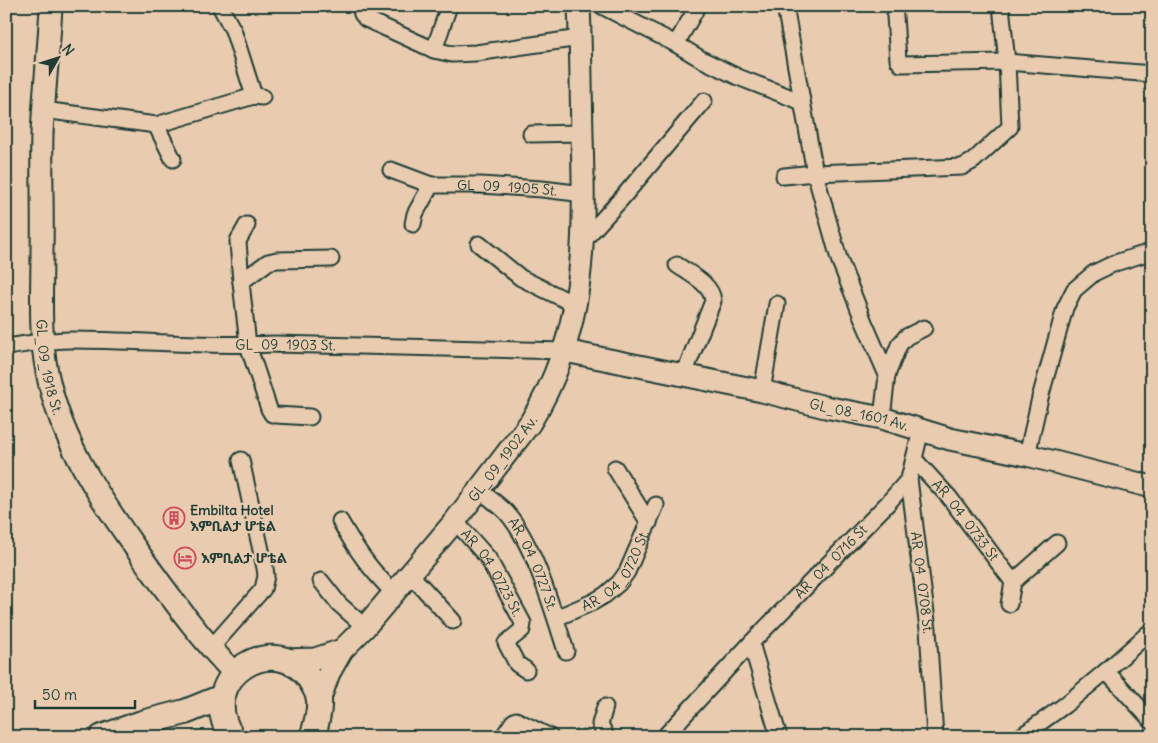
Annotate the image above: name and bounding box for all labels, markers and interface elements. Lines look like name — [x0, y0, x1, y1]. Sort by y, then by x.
north arrow — [32, 32, 82, 82]
text: N — [58, 40, 78, 59]
street label: GL_09_1905 St. — [457, 176, 558, 200]
street label: GL_09_1918 St. — [33, 319, 67, 417]
street label: GL_09_1903 St. — [235, 335, 336, 354]
street label: GL_08_1601 Av. — [808, 394, 911, 435]
street label: GL_09_1902 Av. — [464, 413, 541, 505]
street label: AR_04_0733 St — [928, 475, 1003, 565]
place label: Embilta Hotel እምቢልታ ሆቴል — [190, 501, 277, 535]
building icon: Embilta Hotel እምቢልታ ሆቴል — [162, 506, 186, 530]
street label: AR_04_0727 St. — [504, 514, 562, 613]
street label: AR_04_0716 St — [790, 521, 871, 602]
street label: AR_04_0723 St. — [457, 525, 527, 620]
street label: AR_04_0720 St. — [579, 527, 653, 615]
street label: AR_04_0708 St. — [907, 530, 937, 635]
hotel icon: እምቢልታ ሆቴል — [173, 546, 197, 570]
place label: እምቢልታ ሆቴል — [201, 549, 288, 567]
scale bar — [35, 678, 135, 710]
text: 50 m — [42, 685, 77, 704]

